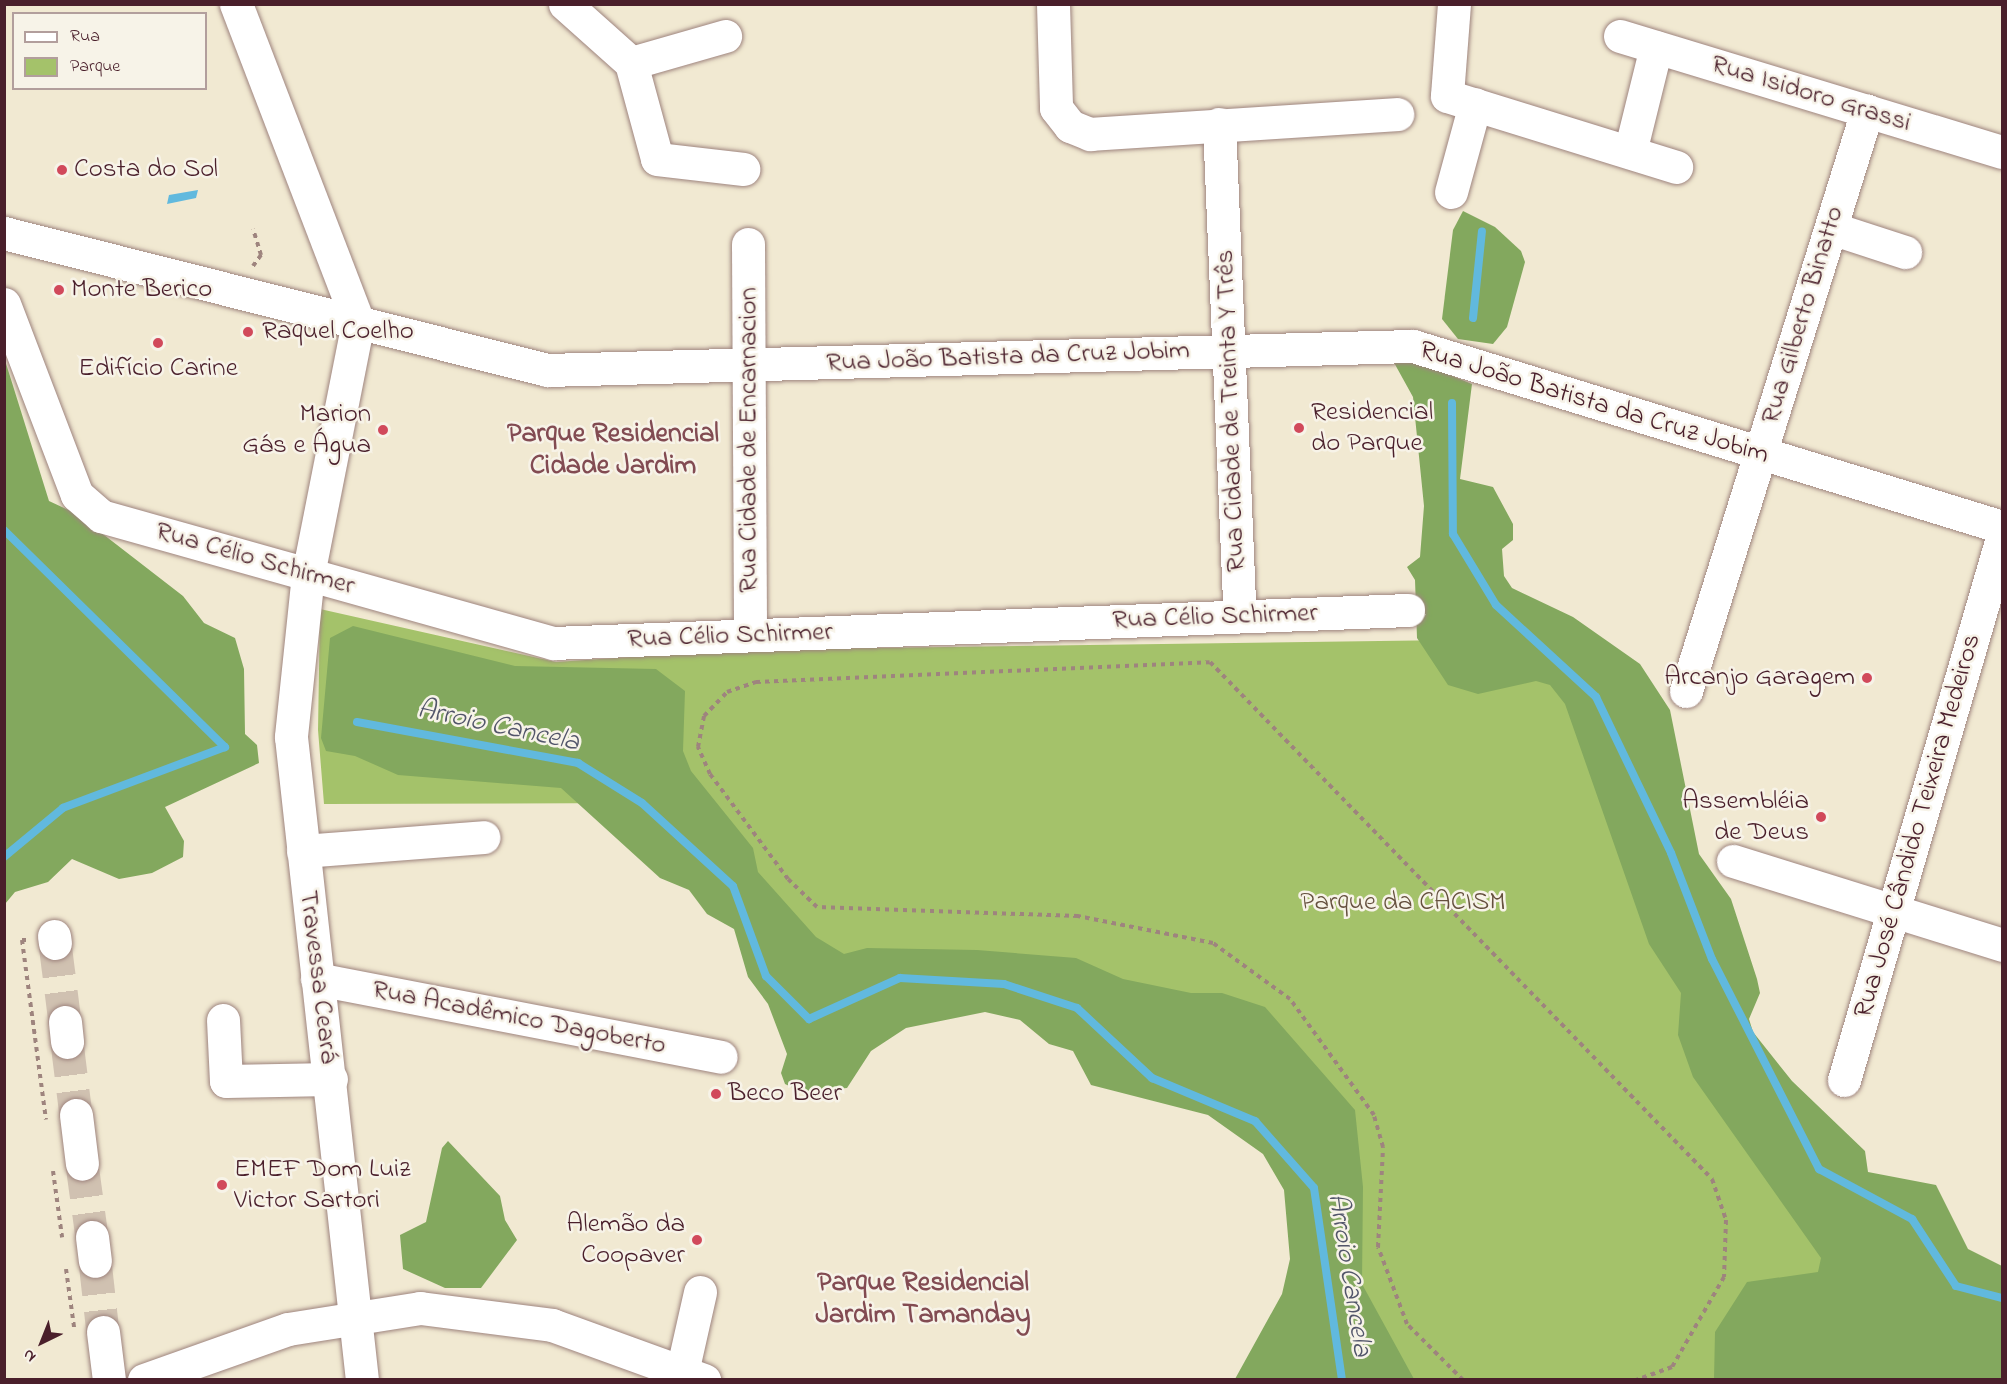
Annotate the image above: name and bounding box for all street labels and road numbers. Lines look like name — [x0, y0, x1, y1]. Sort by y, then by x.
street label: Rua Isidoro Grassi — [1707, 48, 1915, 140]
street label: Rua Gilberto Binatto — [1755, 202, 1851, 428]
street label: Rua Cidade de Treinta Y Três — [1209, 249, 1253, 573]
street label: Rua Cidade de Encarnacion — [733, 287, 765, 593]
street label: Rua João Batista da Cruz Jobim — [826, 334, 1190, 380]
street label: Rua João Batista da Cruz Jobim — [1415, 334, 1773, 472]
street label: Rua Célio Schirmer — [152, 515, 358, 603]
street label: Rua Célio Schirmer — [1112, 597, 1318, 637]
street label: Rua Célio Schirmer — [627, 616, 833, 656]
street label: Rua José Cândido Teixeira Medeiros — [1848, 630, 1988, 1022]
street label: Travessa Ceará — [291, 889, 345, 1065]
street label: Rua Acadêmico Dagoberto — [370, 974, 668, 1062]

